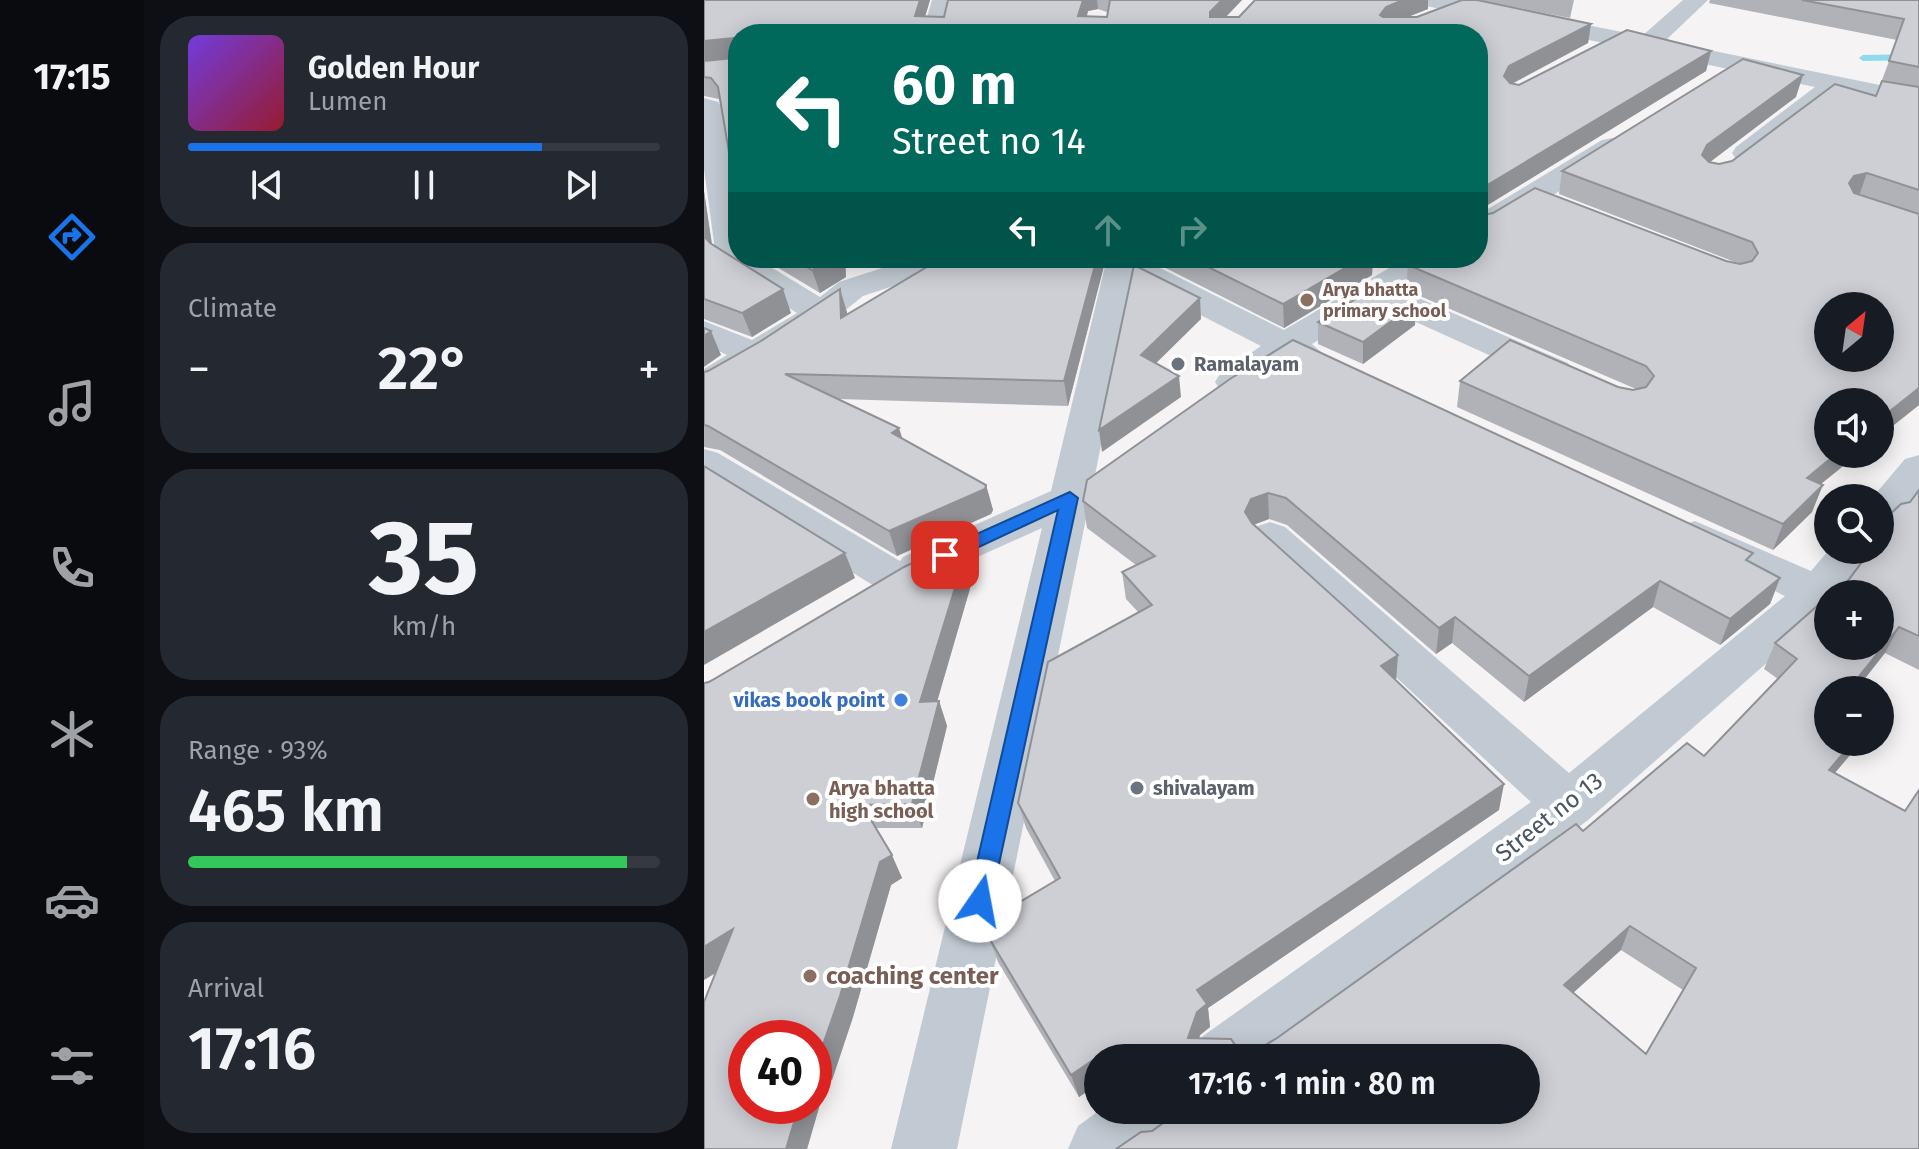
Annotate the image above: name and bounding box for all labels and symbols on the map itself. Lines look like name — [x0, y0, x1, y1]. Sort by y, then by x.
place label: Arya bhatta primary school — [1322, 279, 1447, 322]
marker: Arya bhatta primary school — [1298, 291, 1316, 309]
north arrow — [1814, 292, 1894, 372]
place label: Ramalayam — [1194, 352, 1299, 376]
marker: Ramalayam — [1169, 355, 1187, 373]
pin — [911, 521, 979, 589]
place label: vikas book point — [733, 688, 885, 712]
marker: vikas book point — [892, 691, 910, 709]
street label: Street no 13 — [1490, 766, 1608, 868]
place label: Arya bhatta high school — [828, 776, 935, 823]
place label: shivalayam — [1153, 776, 1255, 800]
marker: shivalayam — [1128, 779, 1146, 797]
marker: Arya bhatta high school — [804, 790, 822, 808]
position arrow — [938, 859, 1022, 943]
place label: coaching center — [826, 962, 999, 990]
marker: coaching center — [801, 967, 819, 985]
speed limit sign: 40 — [728, 1020, 832, 1124]

